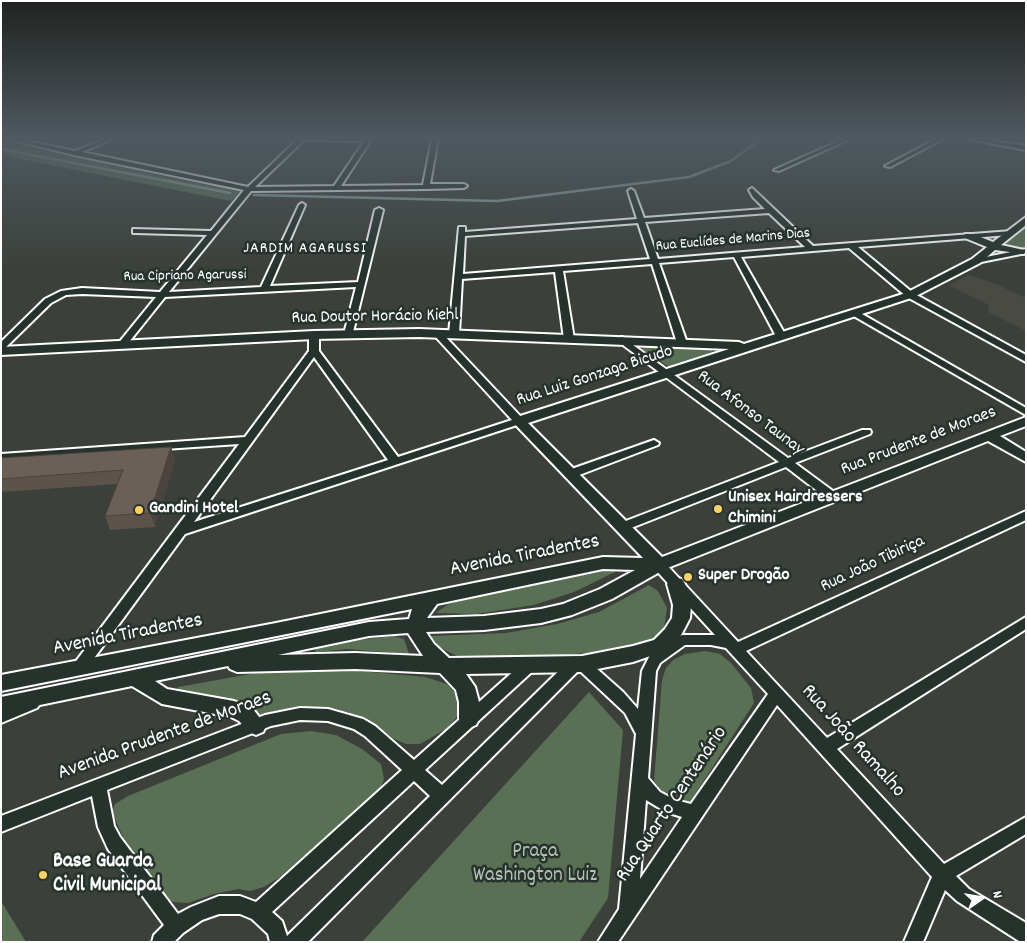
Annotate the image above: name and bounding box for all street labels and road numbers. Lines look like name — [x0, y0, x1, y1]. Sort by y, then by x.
street label: Rua Euclídes de Marins Dias — [655, 225, 811, 257]
street label: Rua Cipriano Agarussi — [123, 267, 247, 287]
street label: Rua Doutor Horácio Kiehl — [291, 306, 459, 330]
street label: Rua Luiz Gonzaga Bicudo — [514, 342, 676, 412]
street label: Rua Afonso Taunay — [692, 367, 808, 461]
street label: Rua Prudente de Moraes — [838, 402, 1000, 482]
street label: Avenida Tiradentes — [448, 530, 602, 584]
street label: Rua João Tibiriça — [818, 532, 928, 598]
street label: Avenida Tiradentes — [51, 609, 205, 663]
street label: Rua João Ramalho — [795, 680, 909, 804]
street label: Avenida Prudente de Moraes — [55, 687, 275, 787]
street label: Rua Quarto Centenário — [612, 722, 734, 888]

